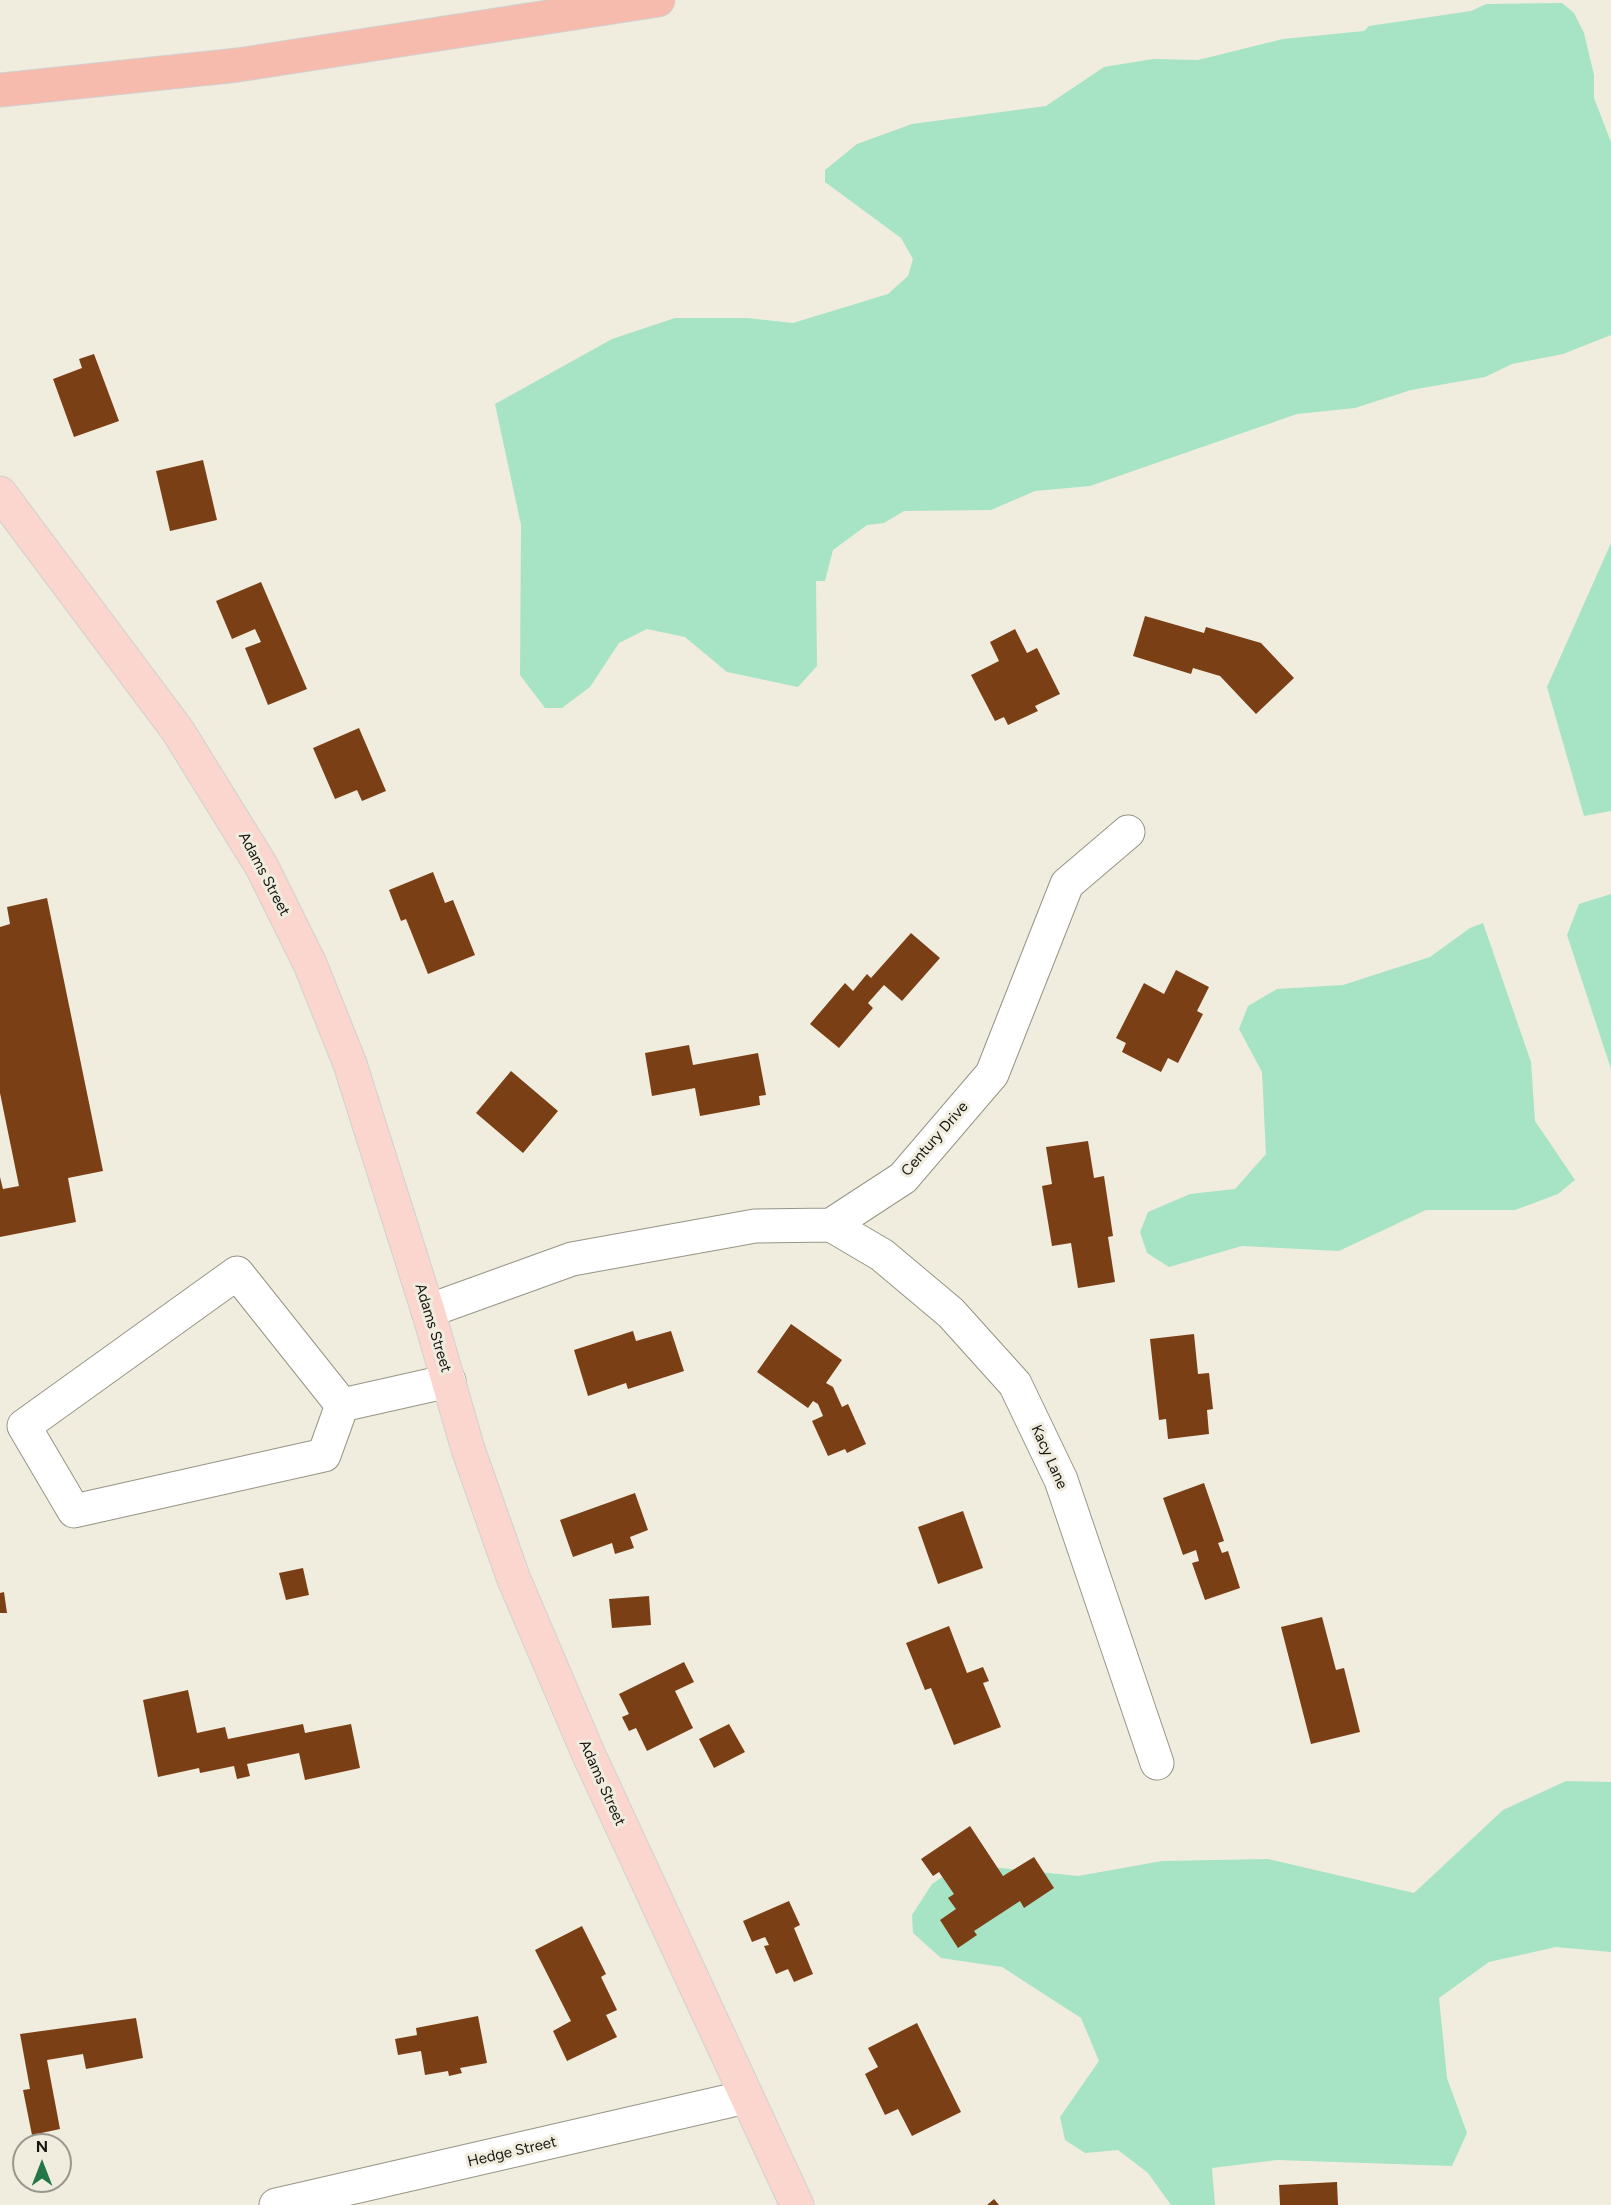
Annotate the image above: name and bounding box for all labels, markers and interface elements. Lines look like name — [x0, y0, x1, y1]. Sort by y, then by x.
street label: Adams Street — [234, 829, 294, 919]
street label: Century Drive — [898, 1098, 972, 1180]
street label: Adams Street — [411, 1281, 455, 1375]
street label: Kacy Lane — [1027, 1422, 1071, 1492]
street label: Adams Street — [575, 1737, 629, 1829]
north arrow — [12, 2133, 72, 2193]
street label: Hedge Street — [466, 2133, 558, 2171]
text: N — [36, 2137, 48, 2156]

